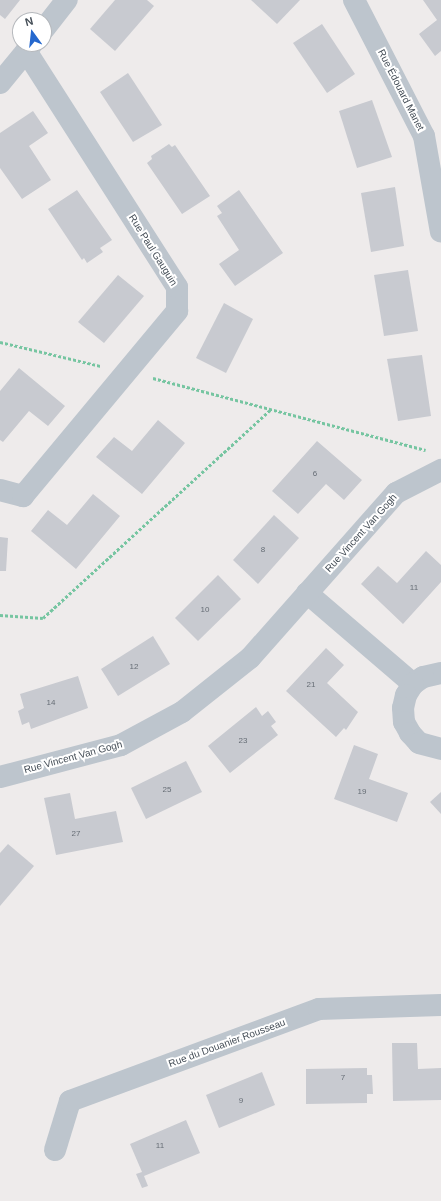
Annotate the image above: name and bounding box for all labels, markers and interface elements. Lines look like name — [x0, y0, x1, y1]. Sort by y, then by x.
north arrow — [12, 12, 52, 52]
text: N — [24, 15, 35, 28]
street label: Rue Édouard Manet — [375, 47, 427, 133]
street label: Rue Paul Gauguin — [126, 212, 180, 288]
house number: 6 — [313, 469, 317, 479]
street label: Rue Vincent Van Gogh — [323, 491, 399, 575]
house number: 8 — [261, 545, 265, 555]
house number: 11 — [410, 583, 418, 593]
house number: 10 — [201, 605, 209, 615]
house number: 12 — [130, 662, 138, 672]
house number: 21 — [307, 680, 315, 690]
house number: 14 — [47, 698, 55, 708]
house number: 23 — [239, 736, 247, 746]
street label: Rue Vincent Van Gogh — [22, 738, 124, 776]
house number: 25 — [163, 785, 171, 795]
house number: 19 — [358, 787, 366, 797]
house number: 27 — [72, 829, 80, 839]
street label: Rue du Douanier Rousseau — [167, 1016, 287, 1070]
house number: 7 — [341, 1073, 345, 1083]
house number: 9 — [239, 1096, 243, 1106]
house number: 11 — [156, 1141, 164, 1151]

